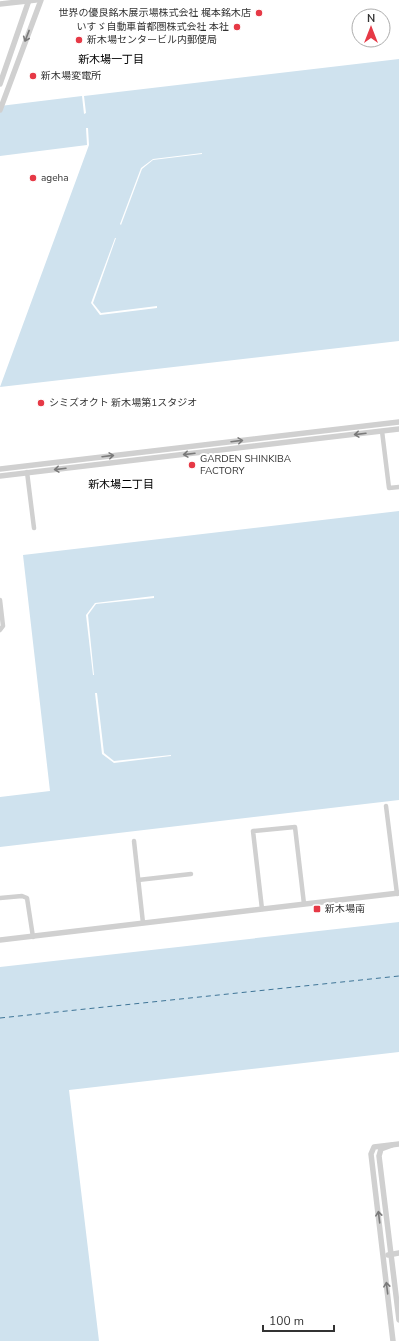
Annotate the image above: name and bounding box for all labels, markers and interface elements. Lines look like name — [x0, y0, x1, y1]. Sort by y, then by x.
place label: 世界の優良銘木展示場株式会社 梶本銘木店 — [58, 6, 251, 20]
marker: 世界の優良銘木展示場株式会社 梶本銘木店 — [254, 8, 264, 18]
north arrow — [351, 8, 391, 48]
text: N — [367, 11, 375, 26]
place label: いすゞ自動車首都圏株式会社 本社 — [76, 20, 229, 34]
marker: いすゞ自動車首都圏株式会社 本社 — [232, 22, 242, 32]
one-way arrow — [23, 30, 31, 42]
place label: 新木場センタービル内郵便局 — [87, 33, 217, 47]
marker: 新木場センタービル内郵便局 — [74, 35, 84, 45]
district label: 新木場一丁目 — [78, 52, 144, 67]
place label: 新木場変電所 — [41, 69, 101, 83]
marker: 新木場変電所 — [28, 71, 38, 81]
place label: ageha — [41, 171, 68, 185]
marker: ageha — [28, 173, 38, 183]
place label: シミズオクト 新木場第1スタジオ — [49, 396, 197, 410]
marker: シミズオクト 新木場第1スタジオ — [36, 398, 46, 408]
one-way arrow — [354, 430, 367, 437]
one-way arrow — [230, 437, 243, 445]
one-way arrow — [183, 450, 196, 457]
place label: GARDEN SHINKIBA FACTORY — [200, 452, 292, 478]
one-way arrow — [101, 453, 114, 460]
marker: GARDEN SHINKIBA FACTORY — [187, 460, 197, 470]
one-way arrow — [54, 465, 67, 472]
district label: 新木場二丁目 — [88, 477, 154, 492]
place label: 新木場南 — [325, 902, 365, 916]
marker: 新木場南 — [312, 904, 322, 914]
one-way arrow — [375, 1211, 383, 1224]
one-way arrow — [384, 1282, 391, 1295]
scale bar — [263, 1307, 334, 1333]
text: 100 m — [269, 1313, 304, 1329]

